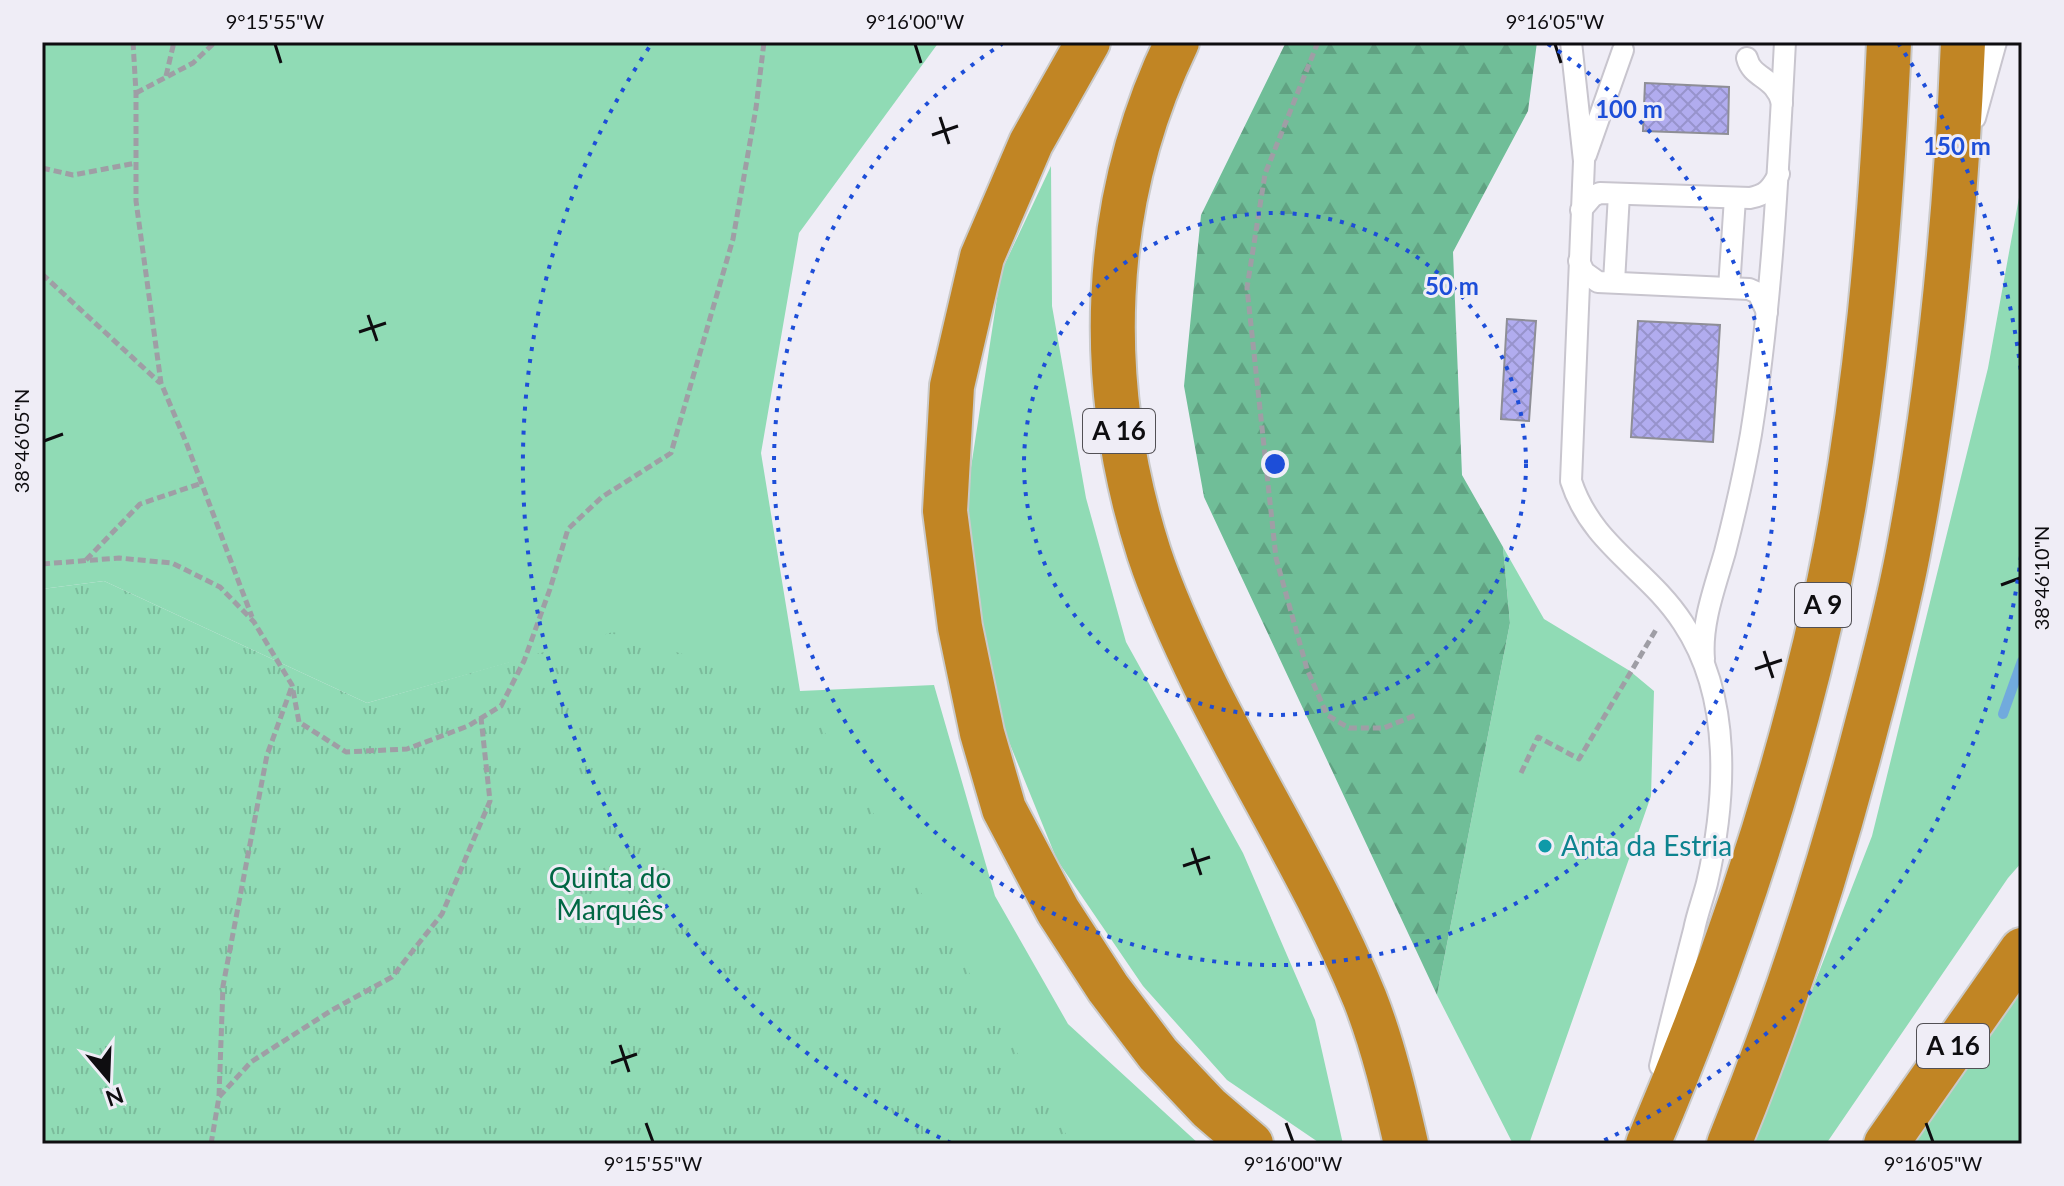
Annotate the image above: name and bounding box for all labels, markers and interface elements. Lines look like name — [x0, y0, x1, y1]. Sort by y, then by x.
text: 9°15'55"W — [226, 9, 325, 33]
text: 9°16'00"W — [866, 9, 965, 33]
text: 9°16'05"W — [1506, 9, 1605, 33]
text: 100 m — [1595, 94, 1663, 123]
text: 150 m — [1923, 131, 1991, 160]
text: 50 m — [1425, 271, 1479, 300]
text: 38°46'05"N — [9, 389, 33, 493]
road number: A 16 — [1083, 409, 1155, 453]
centre of rings — [1261, 450, 1289, 478]
text: 38°46'10"N — [2029, 526, 2053, 630]
road number: A 9 — [1795, 583, 1851, 627]
place label: Anta da Estria — [1561, 828, 1732, 862]
marker: Anta da Estria — [1536, 837, 1554, 855]
park label: Quinta do Marquês — [549, 860, 671, 926]
road number: A 16 — [1917, 1024, 1989, 1068]
north arrow — [68, 1038, 148, 1118]
text: N — [102, 1082, 127, 1113]
text: 9°15'55"W — [604, 1151, 703, 1175]
text: 9°16'00"W — [1244, 1151, 1343, 1175]
text: 9°16'05"W — [1884, 1151, 1983, 1175]

